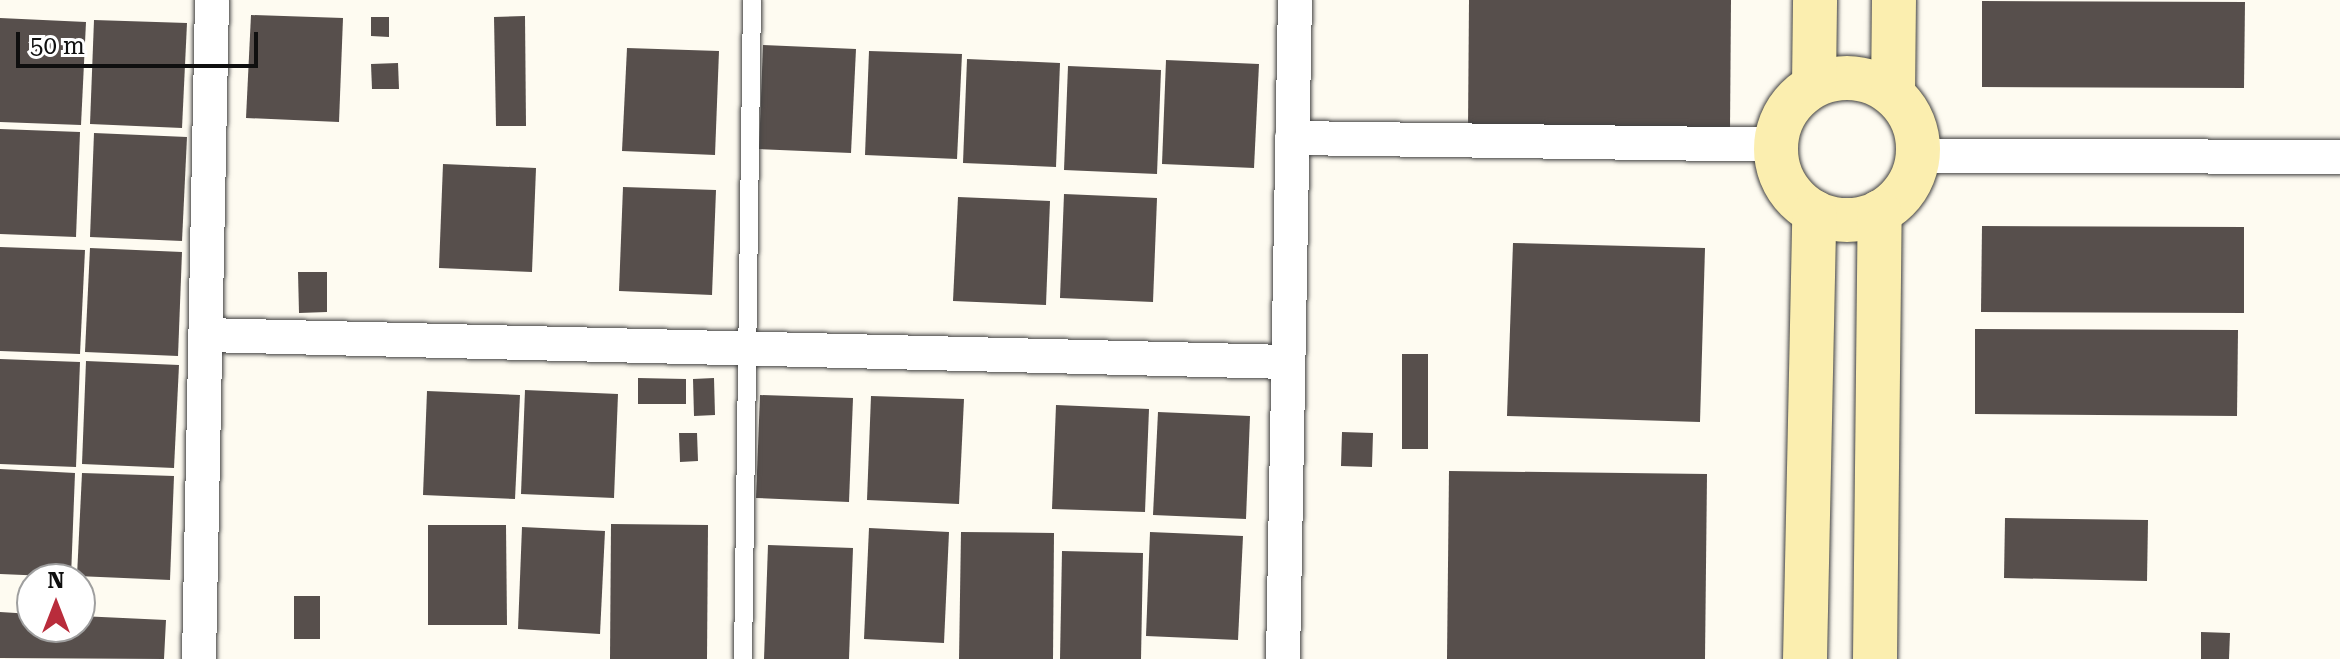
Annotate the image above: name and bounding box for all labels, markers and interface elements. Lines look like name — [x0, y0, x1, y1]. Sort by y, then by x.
scale bar — [20, 16, 262, 66]
text: 50 m — [30, 32, 85, 60]
north arrow — [16, 563, 96, 643]
text: N — [48, 568, 64, 593]

